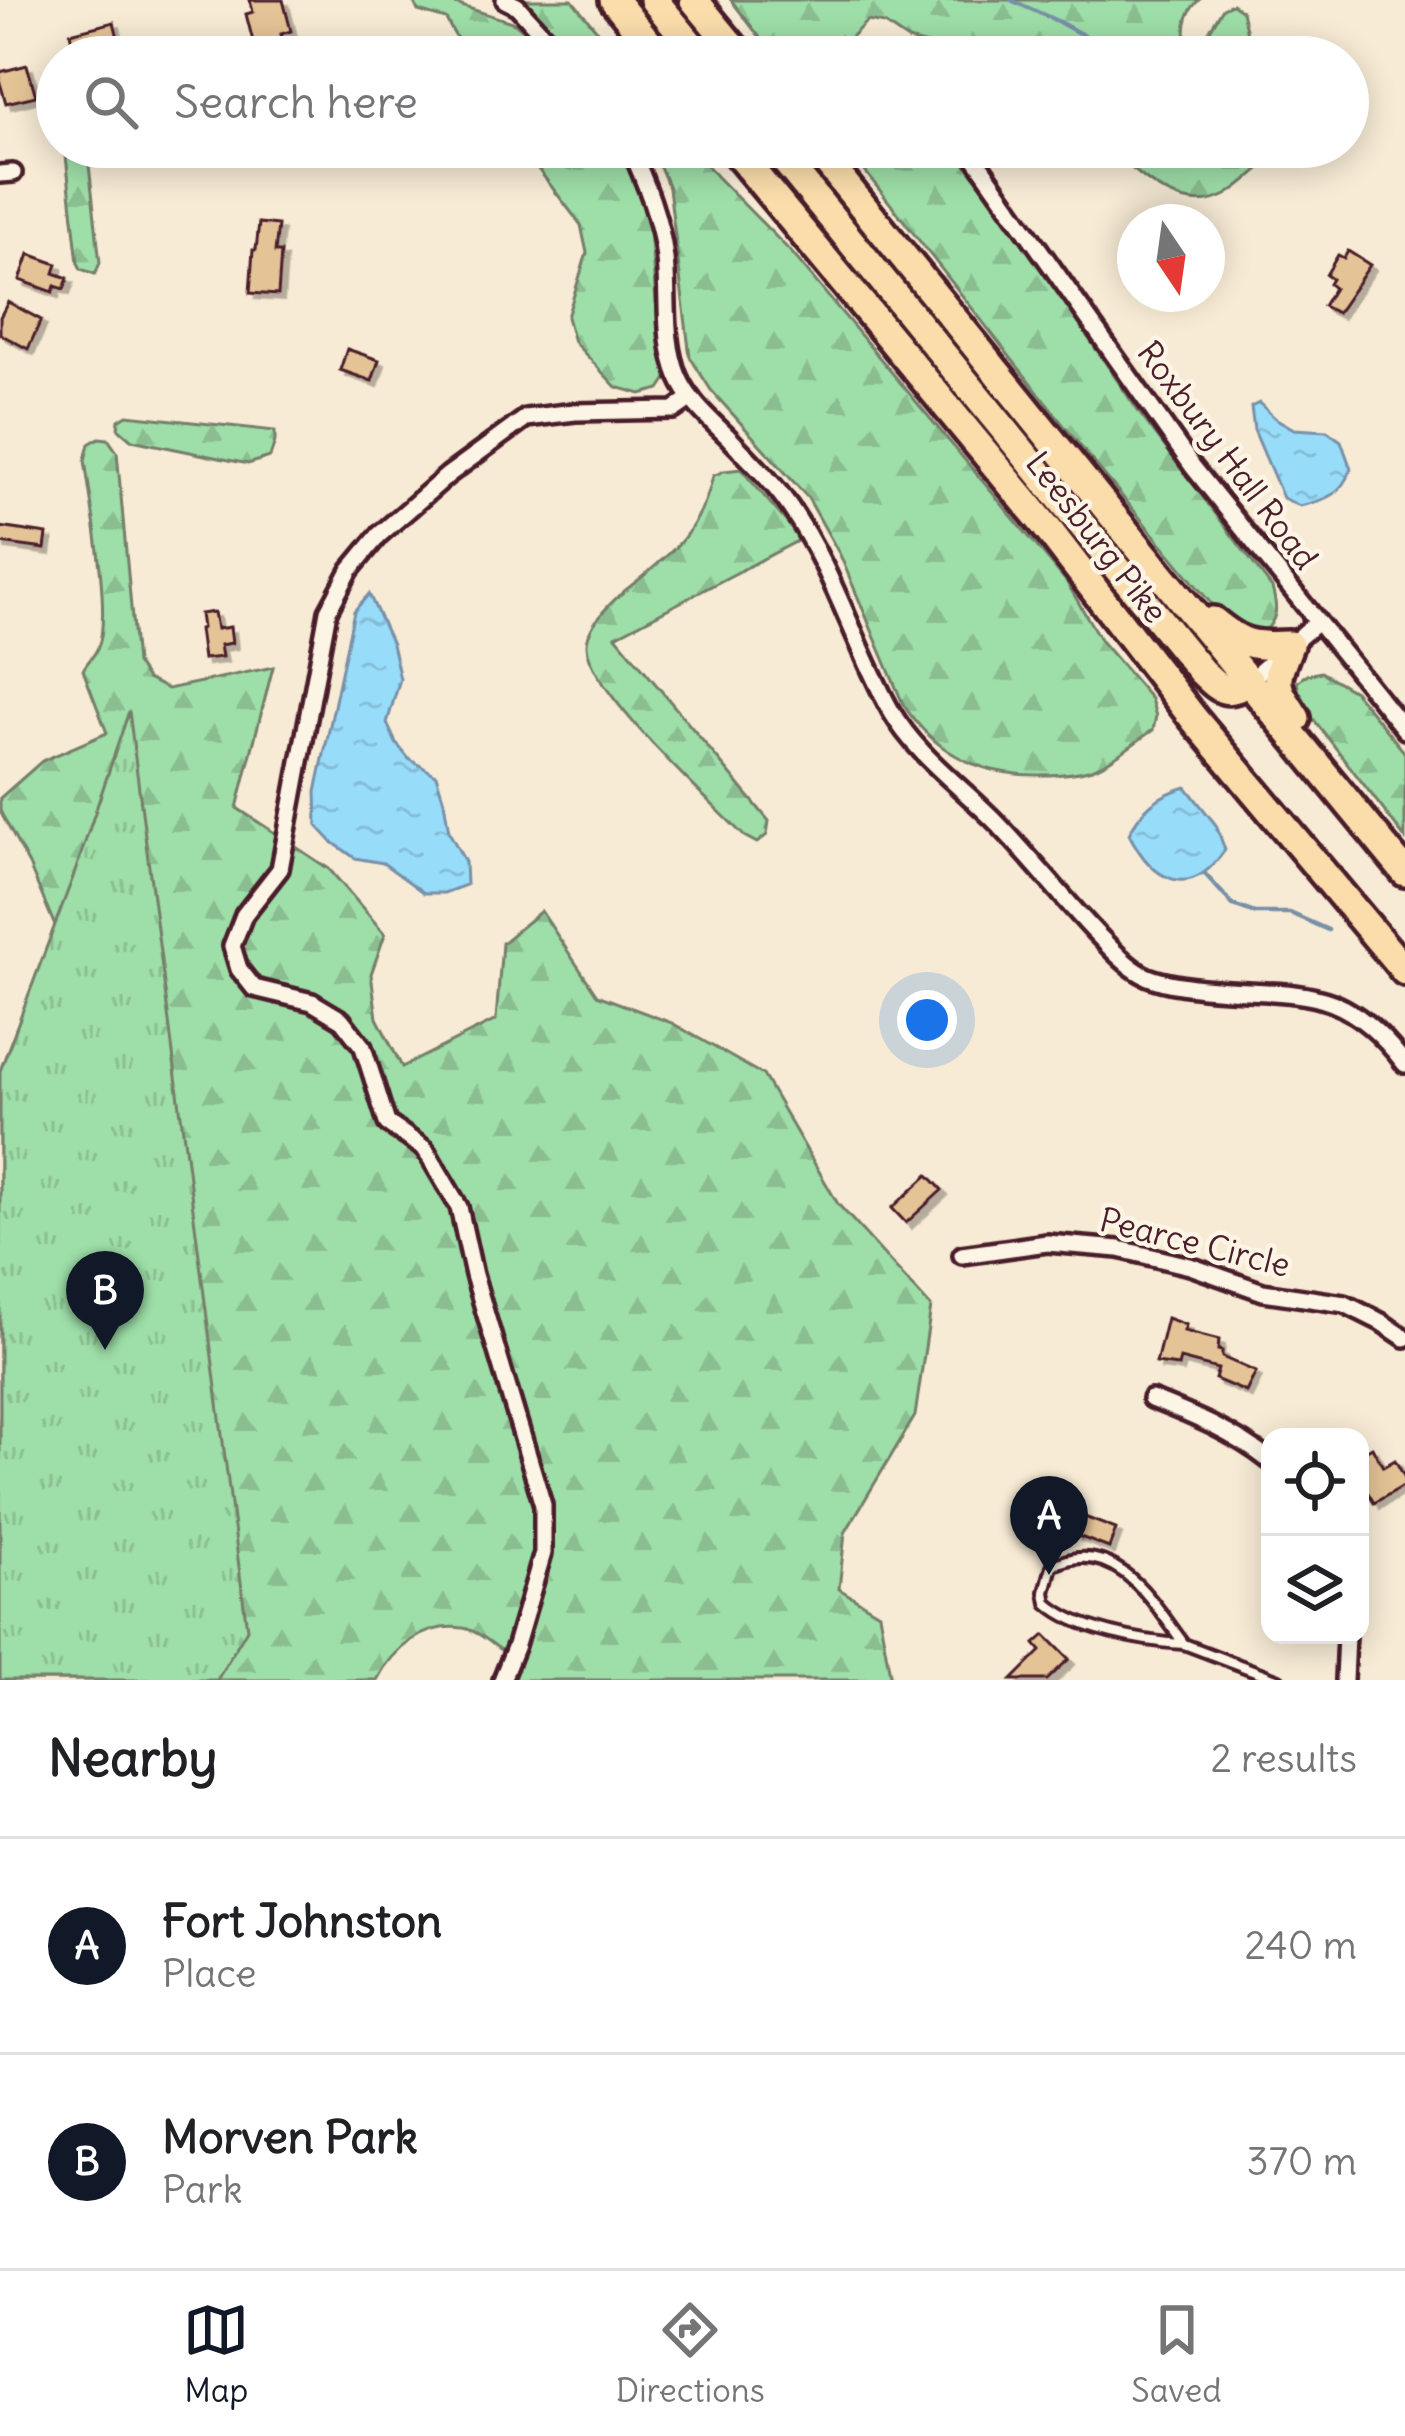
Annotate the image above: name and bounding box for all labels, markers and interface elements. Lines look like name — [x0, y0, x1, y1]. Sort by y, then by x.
search box — [36, 36, 1369, 168]
icon: search — [78, 69, 144, 135]
text: Search here — [174, 74, 418, 130]
north arrow — [1117, 204, 1225, 312]
street label: Roxbury Hall Road — [1128, 332, 1328, 578]
street label: Leesburg Pike — [1017, 443, 1177, 631]
your location — [897, 990, 957, 1050]
street label: Pearce Circle — [1096, 1198, 1294, 1286]
pin: B — [66, 1251, 144, 1350]
map controls — [1261, 1428, 1369, 1644]
button: locate — [1261, 1428, 1369, 1536]
pin: A — [1010, 1476, 1088, 1575]
button: layers — [1261, 1536, 1369, 1644]
text: Nearby — [48, 1726, 217, 1790]
text: 2 results — [1210, 1734, 1357, 1783]
text: Fort Johnston — [162, 1893, 442, 1949]
text: A — [74, 1921, 100, 1970]
text: 240 m — [1245, 1921, 1357, 1970]
text: Place — [162, 1949, 256, 1998]
text: Morven Park — [162, 2109, 418, 2165]
text: B — [74, 2137, 100, 2186]
text: 370 m — [1247, 2137, 1357, 2186]
text: Park — [162, 2165, 243, 2214]
tab: Map — [183, 2297, 249, 2411]
tab: Directions — [616, 2297, 765, 2411]
tab: Saved — [1131, 2297, 1222, 2411]

